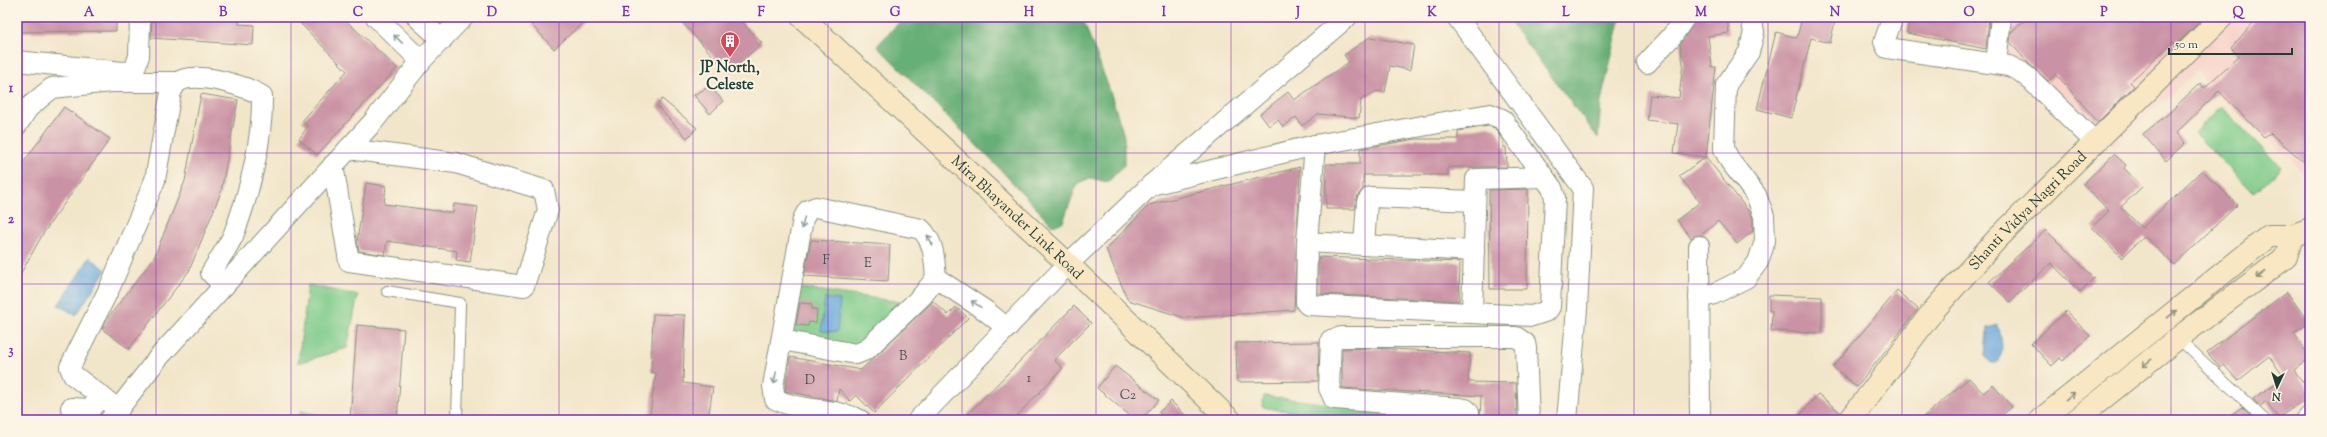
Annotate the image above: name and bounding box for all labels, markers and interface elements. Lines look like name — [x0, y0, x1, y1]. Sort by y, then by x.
text: A — [84, 4, 95, 22]
text: B — [219, 4, 228, 22]
text: C — [353, 4, 363, 22]
text: D — [487, 4, 497, 22]
text: E — [622, 4, 630, 22]
text: F — [757, 4, 765, 22]
text: G — [890, 4, 901, 22]
text: H — [1024, 4, 1035, 22]
text: I — [1162, 4, 1167, 22]
text: J — [1295, 4, 1300, 22]
text: K — [1427, 4, 1437, 22]
text: L — [1562, 4, 1570, 22]
text: M — [1695, 4, 1707, 22]
text: N — [1830, 4, 1841, 22]
text: O — [1963, 4, 1975, 22]
text: P — [2100, 4, 2108, 22]
text: Q — [2233, 4, 2246, 22]
building icon: JP North, Celeste — [719, 30, 741, 58]
scale bar — [2169, 30, 2292, 56]
one-way arrow — [394, 35, 404, 44]
text: 50 m — [2174, 36, 2198, 54]
place label: JP North, Celeste — [699, 58, 760, 96]
text: 1 — [9, 80, 14, 98]
street label: Shanti Vidya Nagri Road — [1965, 147, 2092, 276]
street label: Mira Bhayander Link Road — [946, 151, 1087, 285]
text: 2 — [8, 211, 15, 229]
one-way arrow — [799, 216, 806, 229]
one-way arrow — [925, 234, 933, 246]
house number: F — [822, 252, 830, 270]
house number: E — [864, 255, 872, 273]
one-way arrow — [2255, 271, 2266, 280]
one-way arrow — [970, 300, 981, 308]
one-way arrow — [2166, 310, 2177, 319]
text: 3 — [8, 342, 14, 360]
house number: B — [899, 348, 907, 366]
one-way arrow — [2141, 359, 2152, 368]
north arrow — [2257, 367, 2297, 407]
house number: 1 — [1027, 370, 1032, 388]
one-way arrow — [770, 371, 778, 384]
house number: D — [805, 372, 815, 390]
house number: C2 — [1120, 387, 1136, 405]
text: N — [2271, 388, 2282, 404]
one-way arrow — [2065, 391, 2076, 400]

